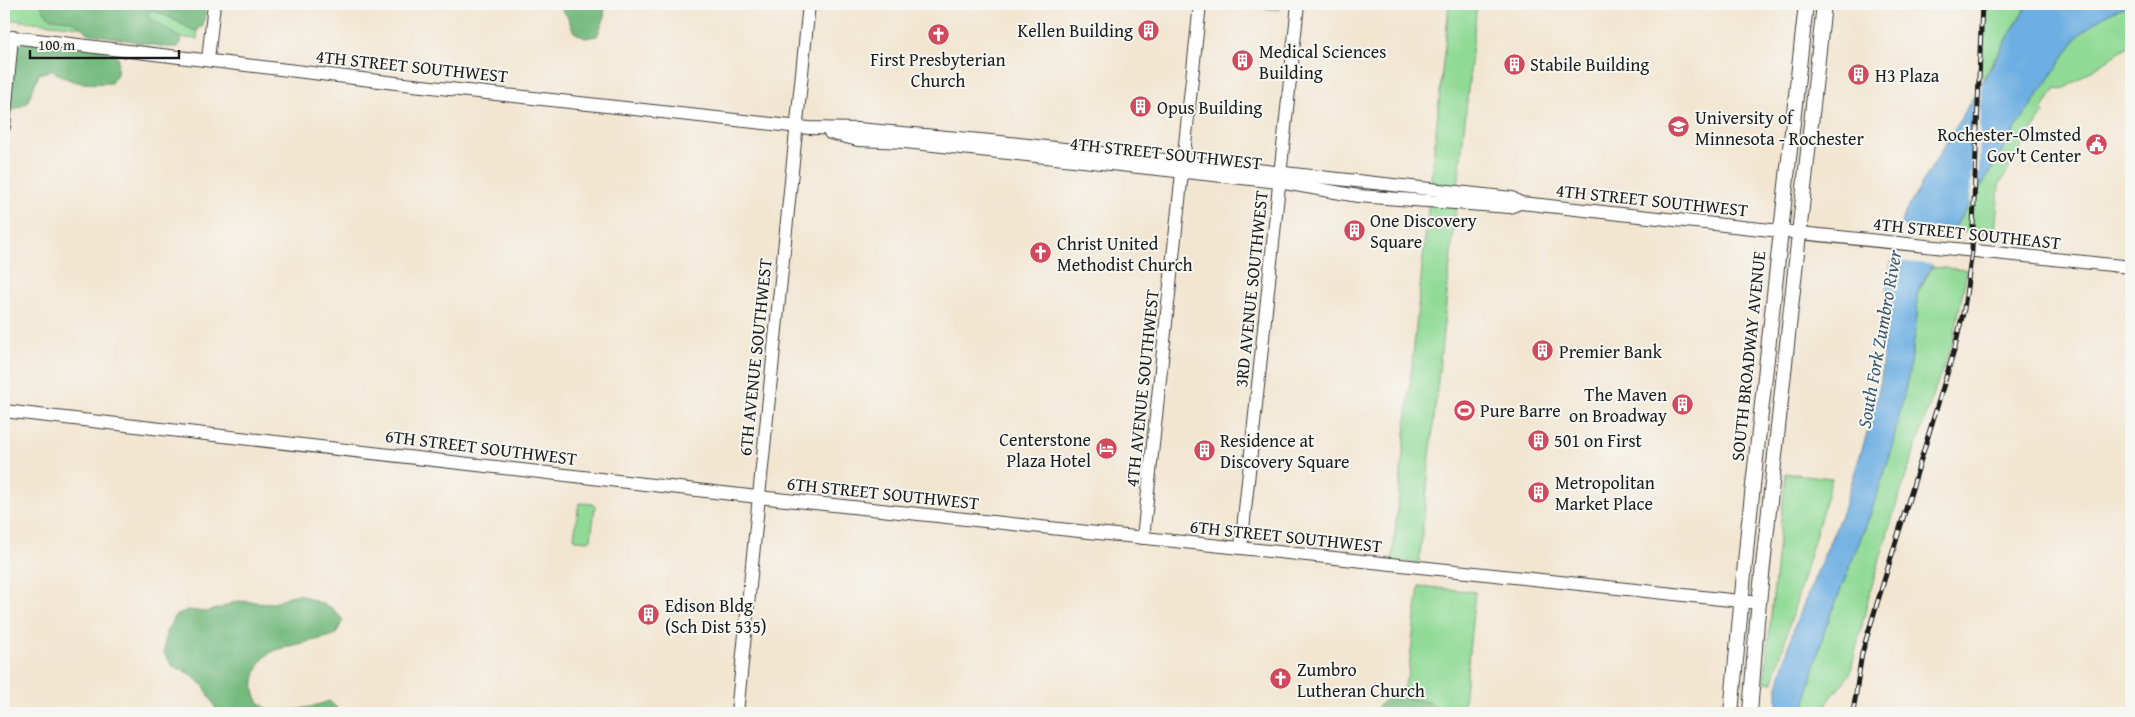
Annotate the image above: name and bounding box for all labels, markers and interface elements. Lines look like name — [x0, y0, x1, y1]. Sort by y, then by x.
place label: Kellen Building — [1018, 17, 1133, 44]
building icon: Kellen Building — [1137, 18, 1161, 42]
church icon: First Presbyterian Church — [926, 22, 950, 46]
scale bar — [30, 28, 179, 60]
text: 100 m — [38, 34, 76, 55]
place label: Medical Sciences Building — [1259, 38, 1386, 86]
street label: 4TH STREET SOUTHWEST — [315, 42, 509, 90]
place label: First Presbyterian Church — [870, 46, 1006, 94]
building icon: Medical Sciences Building — [1231, 49, 1255, 73]
place label: Stabile Building — [1530, 51, 1649, 78]
building icon: Stabile Building — [1502, 52, 1526, 76]
place label: H3 Plaza — [1875, 62, 1940, 89]
building icon: H3 Plaza — [1847, 63, 1871, 87]
place label: Opus Building — [1157, 94, 1262, 121]
building icon: Opus Building — [1129, 95, 1153, 119]
place label: University of Minnesota - Rochester — [1695, 104, 1865, 152]
school or university icon: University of Minnesota - Rochester — [1667, 115, 1691, 139]
place label: Rochester-Olmsted Gov't Center — [1937, 121, 2082, 169]
street label: 4TH STREET SOUTHWEST — [1069, 129, 1263, 177]
public building icon: Rochester-Olmsted Gov't Center — [2085, 132, 2109, 156]
street label: 4TH STREET SOUTHWEST — [1555, 176, 1749, 224]
street label: 3RD AVENUE SOUTHWEST — [1227, 189, 1275, 389]
place label: One Discovery Square — [1370, 207, 1477, 255]
street label: 4TH STREET SOUTHEAST — [1872, 210, 2062, 256]
building icon: One Discovery Square — [1342, 218, 1366, 242]
place label: Christ United Methodist Church — [1057, 230, 1193, 278]
church icon: Christ United Methodist Church — [1029, 241, 1053, 265]
water label: South Fork Zumbro River — [1850, 247, 1909, 430]
street label: SOUTH BROADWAY AVENUE — [1724, 249, 1772, 463]
street label: 6TH AVENUE SOUTHWEST — [731, 257, 779, 457]
street label: 4TH AVENUE SOUTHWEST — [1118, 288, 1166, 488]
place label: Premier Bank — [1559, 338, 1663, 365]
building icon: Premier Bank — [1531, 339, 1555, 363]
place label: The Maven on Broadway — [1569, 381, 1667, 429]
building icon: The Maven on Broadway — [1671, 392, 1695, 416]
place label: Pure Barre — [1480, 397, 1561, 424]
sports icon: Pure Barre — [1452, 398, 1476, 422]
street label: 6TH STREET SOUTHWEST — [384, 422, 578, 472]
place label: Centerstone Plaza Hotel — [999, 426, 1091, 474]
place label: Residence at Discovery Square — [1220, 427, 1349, 475]
place label: 501 on First — [1554, 427, 1643, 454]
building icon: 501 on First — [1526, 428, 1550, 452]
hotel icon: Centerstone Plaza Hotel — [1095, 437, 1119, 461]
building icon: Residence at Discovery Square — [1192, 438, 1216, 462]
street label: 6TH STREET SOUTHWEST — [786, 469, 980, 517]
place label: Metropolitan Market Place — [1555, 469, 1655, 517]
building icon: Metropolitan Market Place — [1527, 480, 1551, 504]
street label: 6TH STREET SOUTHWEST — [1189, 512, 1383, 560]
place label: Edison Bldg (Sch Dist 535) — [665, 592, 767, 640]
building icon: Edison Bldg (Sch Dist 535) — [637, 603, 661, 627]
place label: Zumbro Lutheran Church — [1297, 656, 1425, 704]
church icon: Zumbro Lutheran Church — [1269, 667, 1293, 691]

